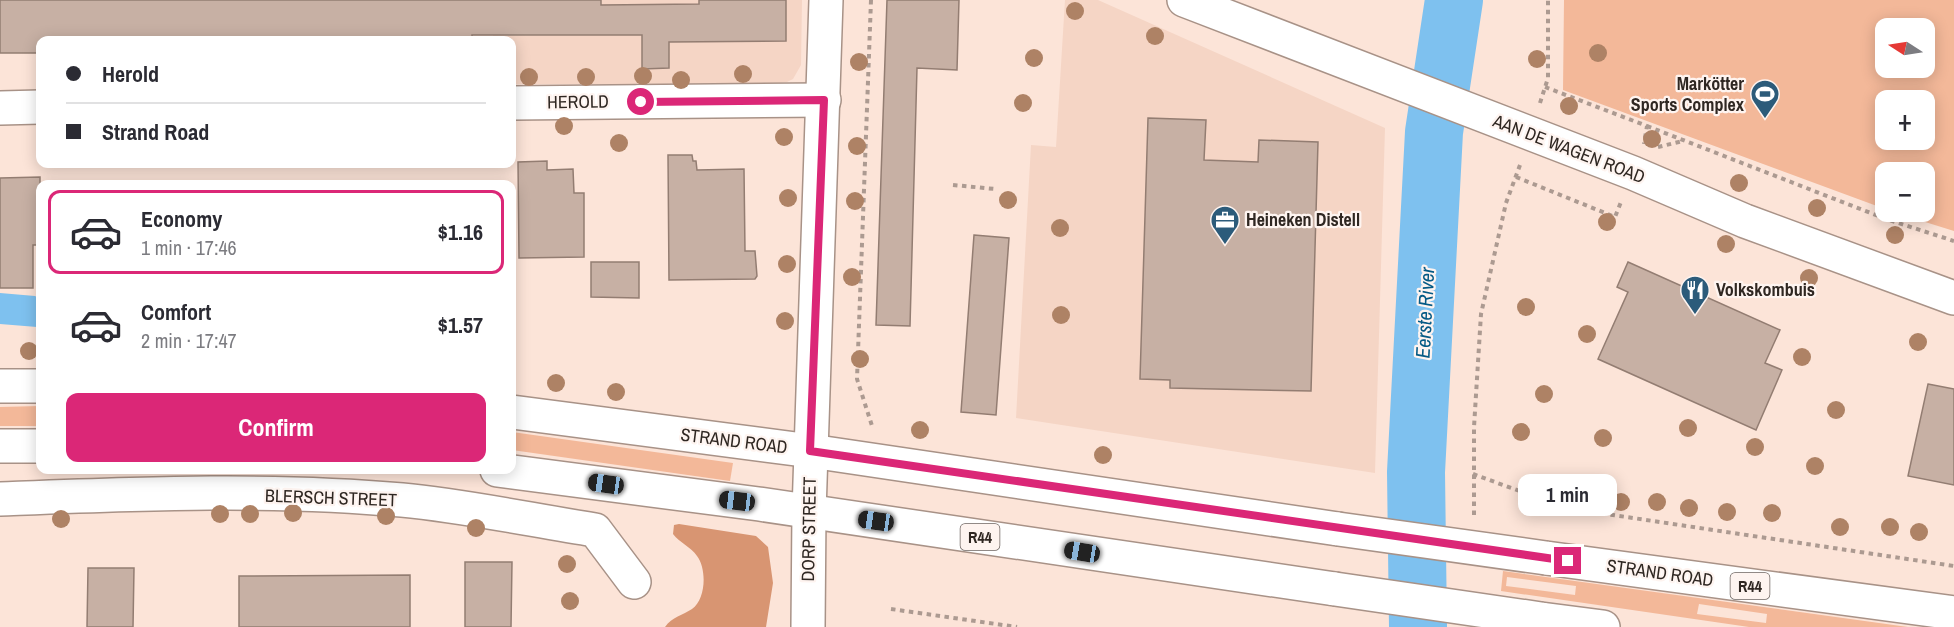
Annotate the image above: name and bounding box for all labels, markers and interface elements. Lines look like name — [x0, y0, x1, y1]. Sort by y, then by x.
north arrow — [1875, 18, 1935, 78]
map controls — [1875, 18, 1935, 222]
text: Herold — [102, 59, 159, 89]
place label: Markötter Sports Complex — [1631, 71, 1745, 117]
sports icon: Markötter Sports Complex — [1749, 78, 1781, 120]
street label: HEROLD — [547, 88, 609, 115]
route start — [627, 88, 654, 115]
button: + — [1875, 90, 1935, 150]
street label: AAN DE WAGEN ROAD — [1489, 108, 1649, 189]
text: Strand Road — [102, 117, 209, 147]
button: − — [1875, 162, 1935, 222]
text: Economy — [141, 204, 222, 234]
office icon: Heineken Distell — [1209, 204, 1241, 246]
icon: car — [69, 205, 123, 259]
place label: Heineken Distell — [1246, 207, 1360, 232]
text: $1.16 — [438, 217, 483, 247]
text: 1 min · 17:46 — [141, 234, 237, 261]
water label: Eerste River — [1409, 266, 1440, 359]
restaurant icon: Volkskombuis — [1679, 274, 1711, 316]
place label: Volkskombuis — [1716, 277, 1815, 302]
text: Comfort — [141, 297, 211, 327]
icon: car — [69, 298, 123, 352]
text: $1.57 — [438, 310, 483, 340]
text: 2 min · 17:47 — [141, 327, 237, 354]
button: Confirm — [66, 393, 486, 462]
street label: STRAND ROAD — [679, 422, 789, 459]
car — [587, 473, 625, 495]
callout: 1 min — [1518, 474, 1618, 516]
street label: DORP STREET — [795, 476, 822, 582]
text: 1 min — [1546, 481, 1589, 508]
street label: BLERSCH STREET — [265, 483, 397, 512]
car — [718, 490, 756, 512]
car — [857, 510, 895, 532]
road number: R44 — [960, 524, 1000, 550]
car — [1063, 540, 1101, 564]
route end — [1554, 547, 1581, 574]
street label: STRAND ROAD — [1605, 553, 1715, 592]
road number: R44 — [1730, 573, 1770, 599]

